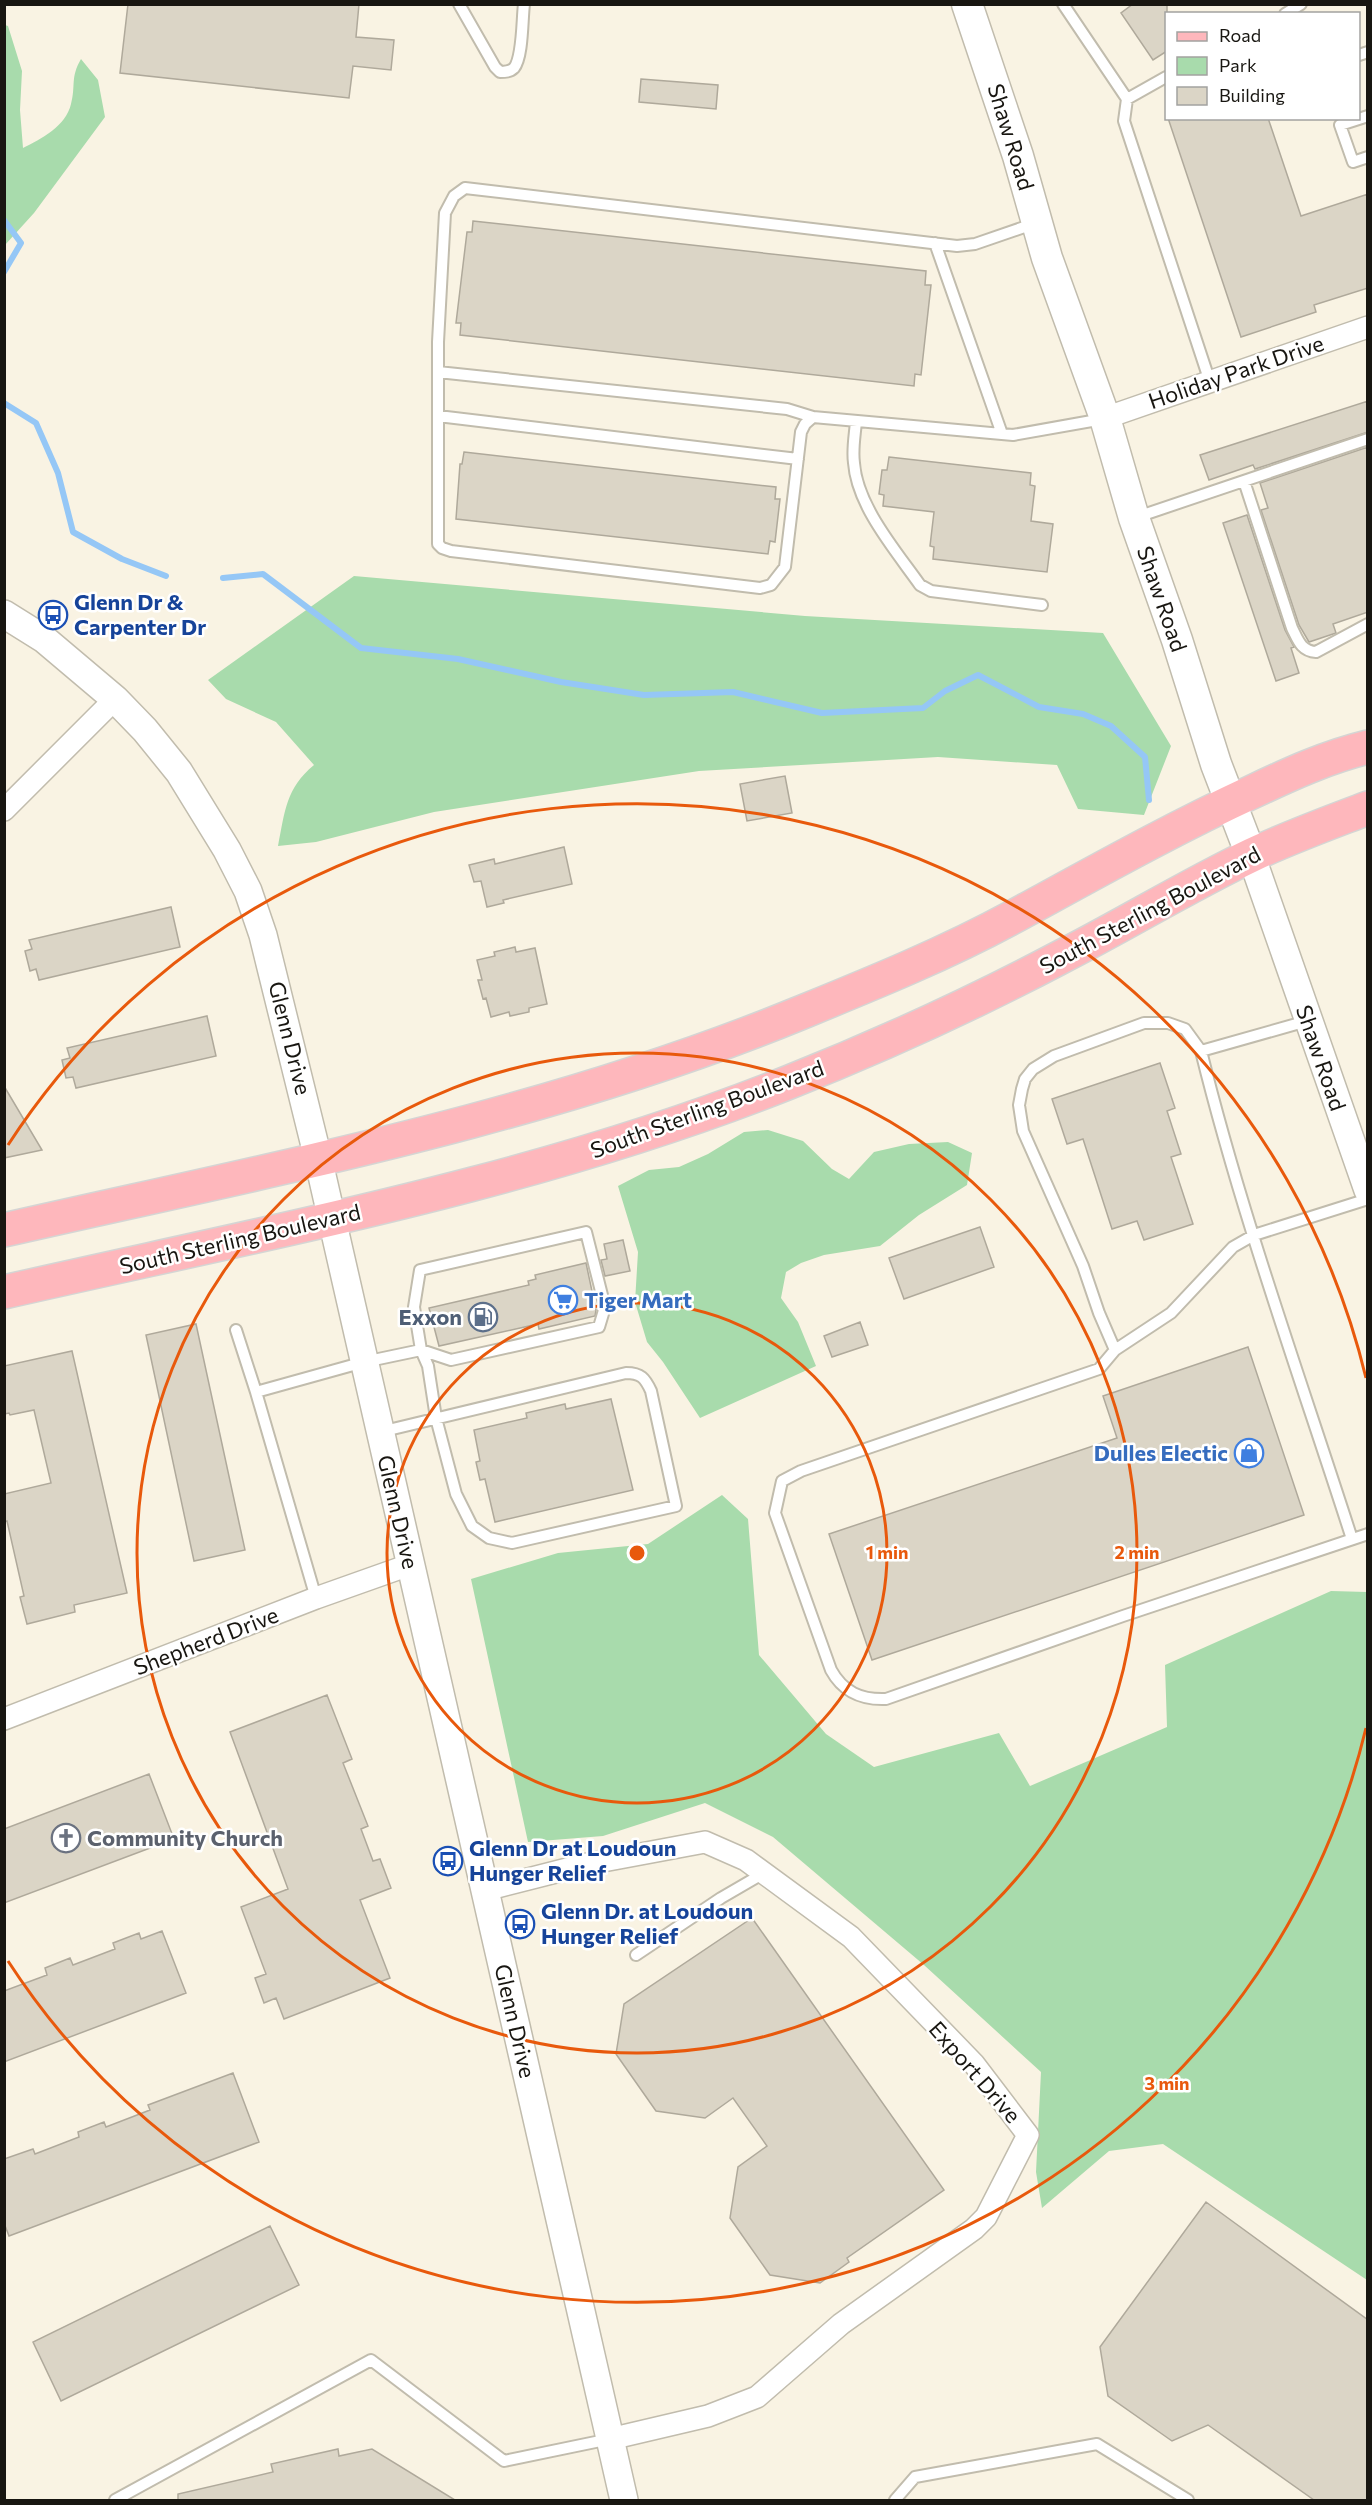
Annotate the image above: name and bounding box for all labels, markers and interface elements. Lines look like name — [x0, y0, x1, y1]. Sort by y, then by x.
legend — [1165, 12, 1360, 120]
text: Road — [1219, 24, 1261, 46]
text: Park — [1219, 54, 1257, 76]
street label: Shaw Road — [982, 80, 1040, 193]
text: Building — [1219, 84, 1285, 106]
street label: Holiday Park Drive — [1145, 329, 1327, 414]
street label: Shaw Road — [1132, 542, 1193, 655]
place label: Glenn Dr & Carpenter Dr — [74, 588, 206, 640]
bus stop icon: Glenn Dr & Carpenter Dr — [37, 599, 69, 631]
street label: South Sterling Boulevard — [1035, 840, 1265, 979]
street label: Glenn Drive — [263, 978, 318, 1097]
street label: Shaw Road — [1291, 1001, 1352, 1114]
street label: South Sterling Boulevard — [586, 1054, 827, 1163]
street label: South Sterling Boulevard — [117, 1198, 363, 1279]
supermarket icon: Tiger Mart — [547, 1284, 579, 1316]
place label: Tiger Mart — [584, 1286, 692, 1313]
fuel station icon: Exxon — [467, 1301, 499, 1333]
place label: Exxon — [399, 1303, 462, 1330]
shop icon: Dulles Electic — [1233, 1437, 1265, 1469]
place label: Dulles Electic — [1094, 1439, 1228, 1466]
street label: Glenn Drive — [372, 1452, 425, 1571]
text: 1 min — [866, 1541, 908, 1563]
text: 2 min — [1115, 1541, 1159, 1563]
centre of rings — [627, 1543, 647, 1563]
street label: Shepherd Drive — [130, 1601, 282, 1681]
church icon: Community Church — [50, 1822, 82, 1854]
place label: Community Church — [87, 1824, 283, 1851]
place label: Glenn Dr at Loudoun Hunger Relief — [469, 1834, 677, 1886]
bus stop icon: Glenn Dr at Loudoun Hunger Relief — [432, 1845, 464, 1877]
place label: Glenn Dr. at Loudoun Hunger Relief — [541, 1897, 753, 1949]
bus stop icon: Glenn Dr. at Loudoun Hunger Relief — [504, 1908, 536, 1940]
street label: Glenn Drive — [489, 1961, 542, 2080]
street label: Export Drive — [924, 2015, 1027, 2128]
text: 3 min — [1144, 2072, 1190, 2094]

